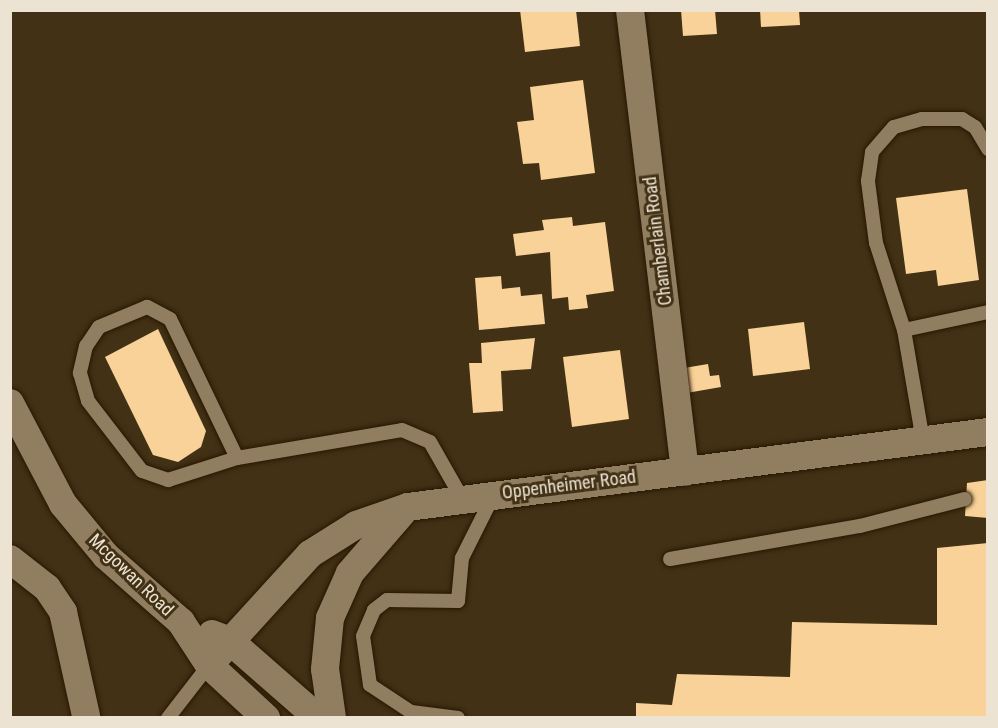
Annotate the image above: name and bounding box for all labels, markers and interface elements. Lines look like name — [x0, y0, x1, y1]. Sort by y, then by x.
street label: Chamberlain Road — [639, 175, 677, 307]
street label: Oppenheimer Road — [501, 466, 637, 504]
street label: Mcgowan Road — [84, 529, 178, 621]

